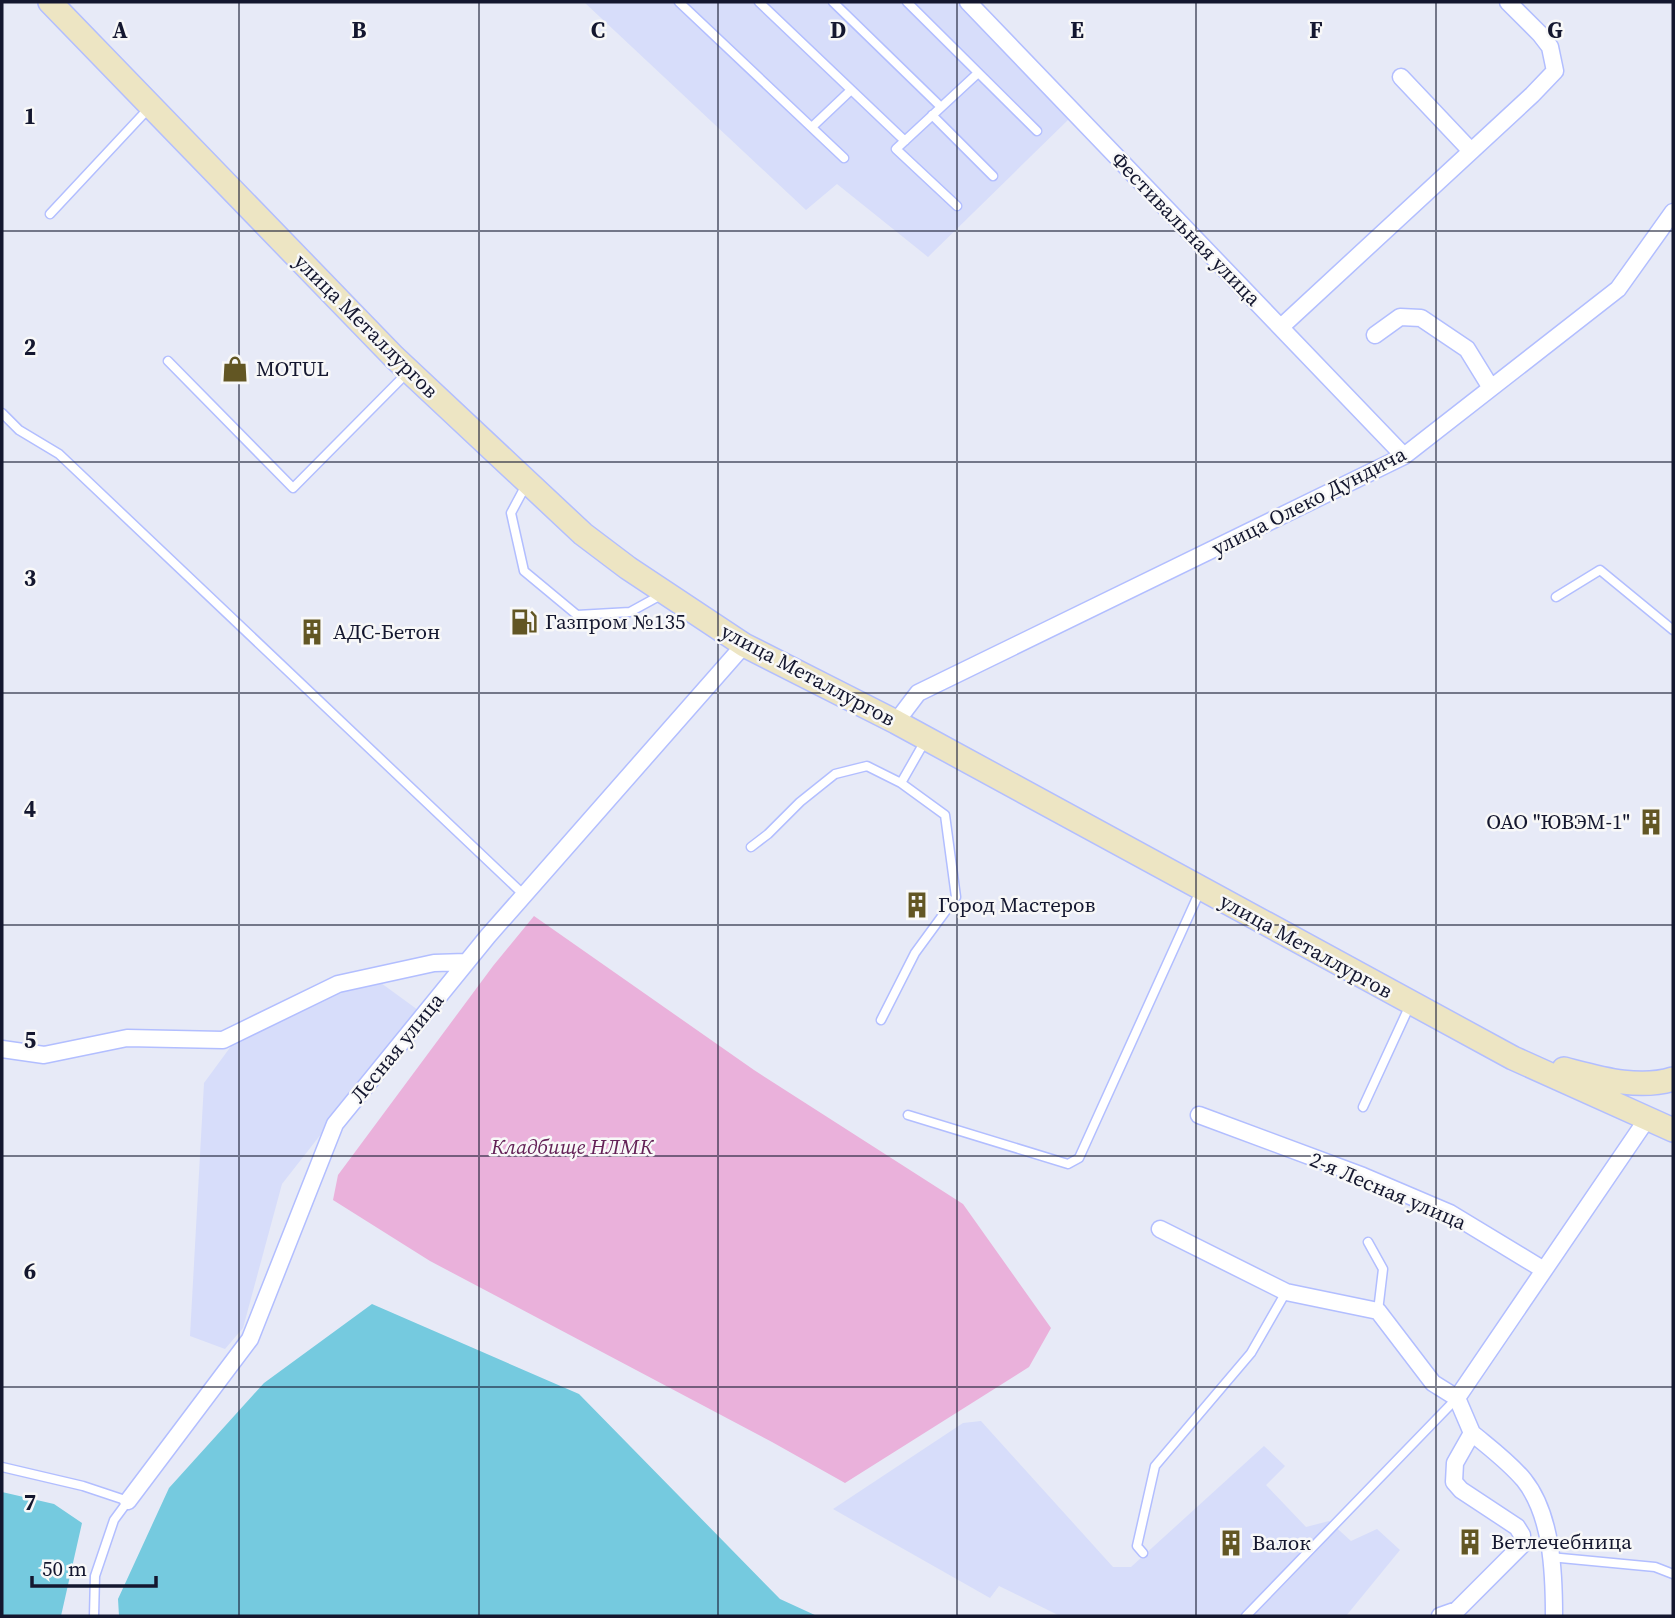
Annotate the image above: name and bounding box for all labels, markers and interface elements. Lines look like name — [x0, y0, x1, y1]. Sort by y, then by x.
text: A — [112, 14, 128, 46]
text: B — [352, 14, 367, 46]
text: C — [591, 14, 605, 46]
text: D — [830, 14, 846, 46]
text: E — [1070, 14, 1084, 46]
text: F — [1309, 14, 1323, 46]
text: G — [1547, 14, 1563, 46]
text: 1 — [24, 100, 36, 132]
street label: Фестивальная улица — [1105, 145, 1268, 312]
street label: улица Металлургов — [288, 247, 445, 404]
text: 2 — [24, 331, 36, 363]
shop icon: MOTUL — [220, 354, 250, 384]
place label: MOTUL — [256, 354, 329, 383]
street label: улица Олеко Дундича — [1207, 439, 1411, 562]
text: 3 — [24, 562, 36, 594]
fuel station icon: Газпром №135 — [509, 607, 539, 637]
place label: Газпром №135 — [545, 607, 686, 636]
street label: улица Металлургов — [716, 616, 901, 733]
building icon: АДС-Бетон — [297, 617, 327, 647]
place label: АДС-Бетон — [333, 617, 440, 646]
text: 4 — [24, 793, 36, 825]
place label: ОАО "ЮВЭМ-1" — [1486, 807, 1630, 836]
building icon: ОАО "ЮВЭМ-1" — [1636, 807, 1666, 837]
street label: улица Металлургов — [1215, 886, 1398, 1005]
building icon: Город Мастеров — [902, 890, 932, 920]
place label: Город Мастеров — [938, 890, 1096, 919]
street label: Лесная улица — [343, 986, 450, 1109]
text: 5 — [24, 1024, 36, 1056]
park label: Кладбище НЛМК — [490, 1132, 654, 1161]
street label: 2-я Лесная улица — [1306, 1144, 1471, 1237]
text: 6 — [24, 1255, 36, 1287]
text: 7 — [24, 1486, 36, 1518]
building icon: Ветлечебница — [1455, 1527, 1485, 1557]
place label: Ветлечебница — [1491, 1527, 1632, 1556]
building icon: Валок — [1216, 1528, 1246, 1558]
place label: Валок — [1252, 1528, 1311, 1557]
scale bar — [32, 1544, 156, 1588]
text: 50 m — [42, 1554, 87, 1583]

